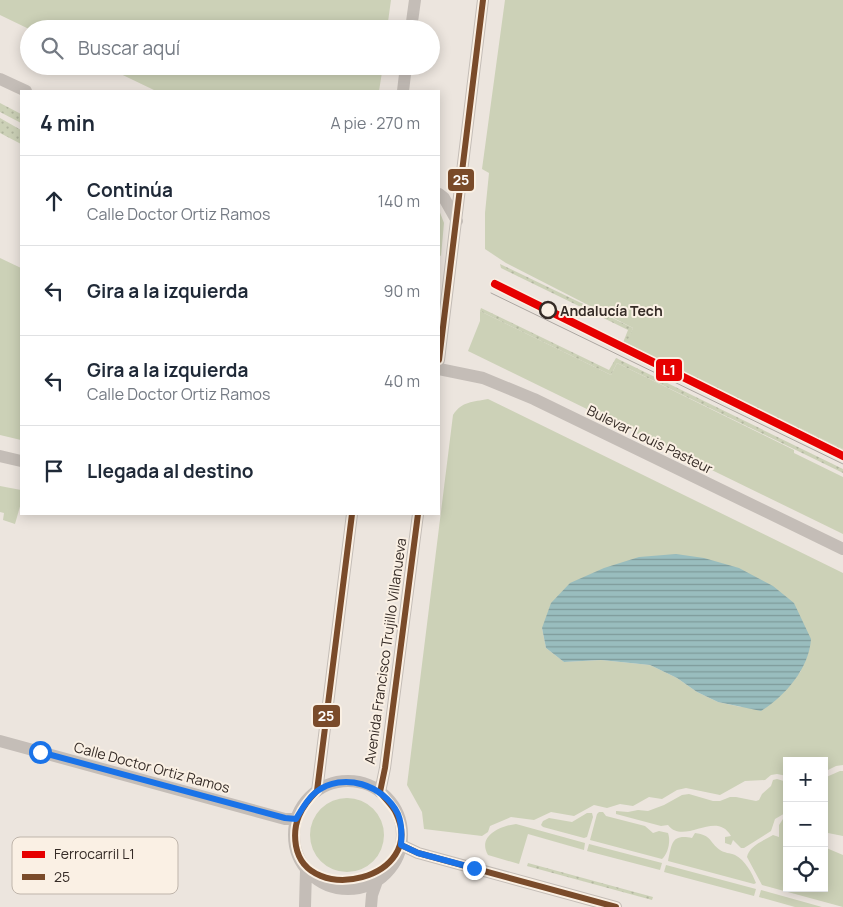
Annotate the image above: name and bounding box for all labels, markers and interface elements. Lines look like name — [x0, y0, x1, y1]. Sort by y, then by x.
search box — [20, 20, 440, 75]
icon: search — [38, 34, 66, 62]
text: Buscar aquí — [78, 35, 180, 61]
text: 4 min — [40, 109, 95, 137]
text: A pie · 270 m — [330, 112, 420, 134]
line badge: 25 — [447, 168, 475, 192]
text: 25 — [453, 170, 469, 189]
text: Continúa — [87, 177, 173, 203]
icon: ahead — [40, 187, 68, 215]
text: 140 m — [378, 190, 420, 212]
text: Calle Doctor Ortiz Ramos — [87, 203, 270, 225]
icon: left — [40, 277, 68, 305]
text: Gira a la izquierda — [87, 278, 248, 304]
text: 90 m — [384, 280, 420, 302]
marker: Andalucía Tech — [539, 301, 557, 319]
place label: Andalucía Tech — [560, 301, 663, 320]
text: Gira a la izquierda — [87, 357, 248, 383]
line badge: L1 — [655, 358, 683, 382]
text: L1 — [662, 360, 676, 379]
icon: left — [40, 367, 68, 395]
text: 40 m — [384, 370, 420, 392]
text: Calle Doctor Ortiz Ramos — [87, 383, 270, 405]
street label: Bulevar Louis Pasteur — [584, 400, 716, 478]
icon: arrive — [40, 457, 68, 485]
text: Llegada al destino — [87, 458, 254, 484]
street label: Avenida Francisco Trujillo Villanueva — [360, 537, 410, 765]
line badge: 25 — [312, 704, 341, 728]
text: 25 — [318, 706, 334, 725]
street label: Calle Doctor Ortiz Ramos — [72, 737, 232, 797]
route start — [29, 741, 52, 764]
map controls — [783, 757, 828, 892]
button: + — [783, 757, 828, 802]
button: − — [783, 802, 828, 847]
legend — [12, 837, 178, 894]
text: Ferrocarril L1 — [54, 844, 135, 863]
button: locate — [783, 847, 828, 892]
route end — [463, 857, 486, 880]
text: 25 — [54, 867, 70, 886]

